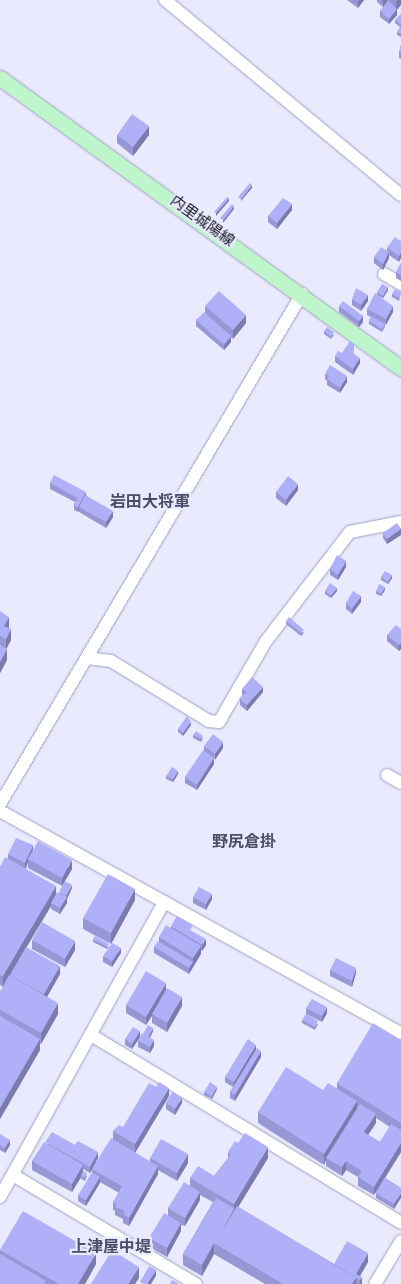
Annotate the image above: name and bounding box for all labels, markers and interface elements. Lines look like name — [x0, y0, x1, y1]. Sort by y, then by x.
street label: 内里城陽線 — [166, 192, 238, 250]
district label: 岩田大将軍 — [110, 492, 190, 512]
district label: 野尻倉掛 — [212, 832, 276, 852]
district label: 上津屋中堤 — [71, 1237, 151, 1257]

